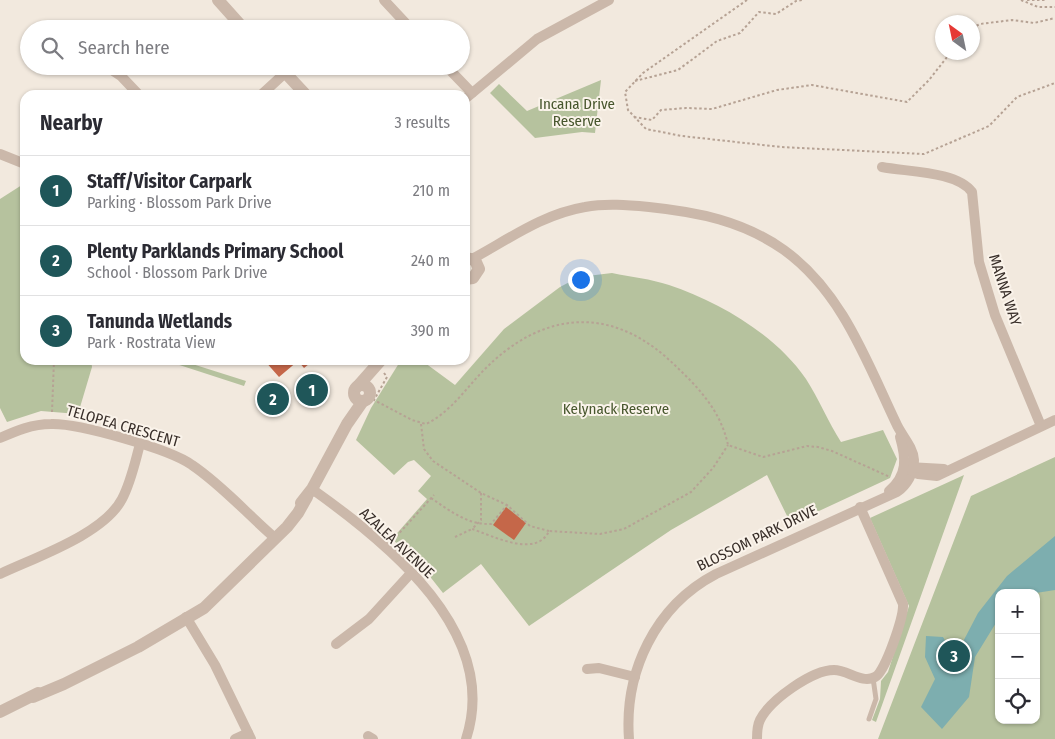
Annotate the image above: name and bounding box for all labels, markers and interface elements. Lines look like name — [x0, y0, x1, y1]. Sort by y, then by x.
north arrow — [935, 15, 980, 60]
search box — [20, 20, 470, 75]
icon: search — [38, 34, 66, 62]
text: Search here — [78, 36, 170, 59]
park label: Incana Drive Reserve — [539, 95, 615, 130]
text: Nearby — [40, 110, 102, 136]
text: 3 results — [394, 113, 450, 132]
text: Staff/Visitor Carpark — [87, 170, 252, 193]
text: 1 — [53, 181, 59, 200]
text: 210 m — [413, 181, 450, 200]
text: Parking · Blossom Park Drive — [87, 193, 272, 212]
text: Plenty Parklands Primary School — [87, 240, 343, 263]
text: 2 — [52, 251, 60, 270]
text: 240 m — [411, 251, 450, 270]
street label: MANNA WAY — [985, 252, 1025, 328]
text: School · Blossom Park Drive — [87, 263, 268, 282]
your location — [568, 267, 594, 293]
text: Tanunda Wetlands — [87, 310, 232, 333]
text: 3 — [52, 321, 60, 340]
text: 390 m — [411, 321, 450, 340]
text: Park · Rostrata View — [87, 333, 216, 352]
pin: 1 — [296, 371, 328, 409]
pin: 2 — [257, 380, 289, 418]
park label: Kelynack Reserve — [563, 400, 669, 418]
street label: TELOPEA CRESCENT — [65, 401, 182, 451]
street label: BLOSSOM PARK DRIVE — [694, 501, 820, 575]
street label: AZALEA AVENUE — [356, 504, 438, 582]
map controls — [995, 589, 1040, 724]
button: + — [995, 589, 1040, 634]
button: − — [995, 634, 1040, 679]
pin: 3 — [938, 637, 970, 675]
button: locate — [995, 679, 1040, 724]

